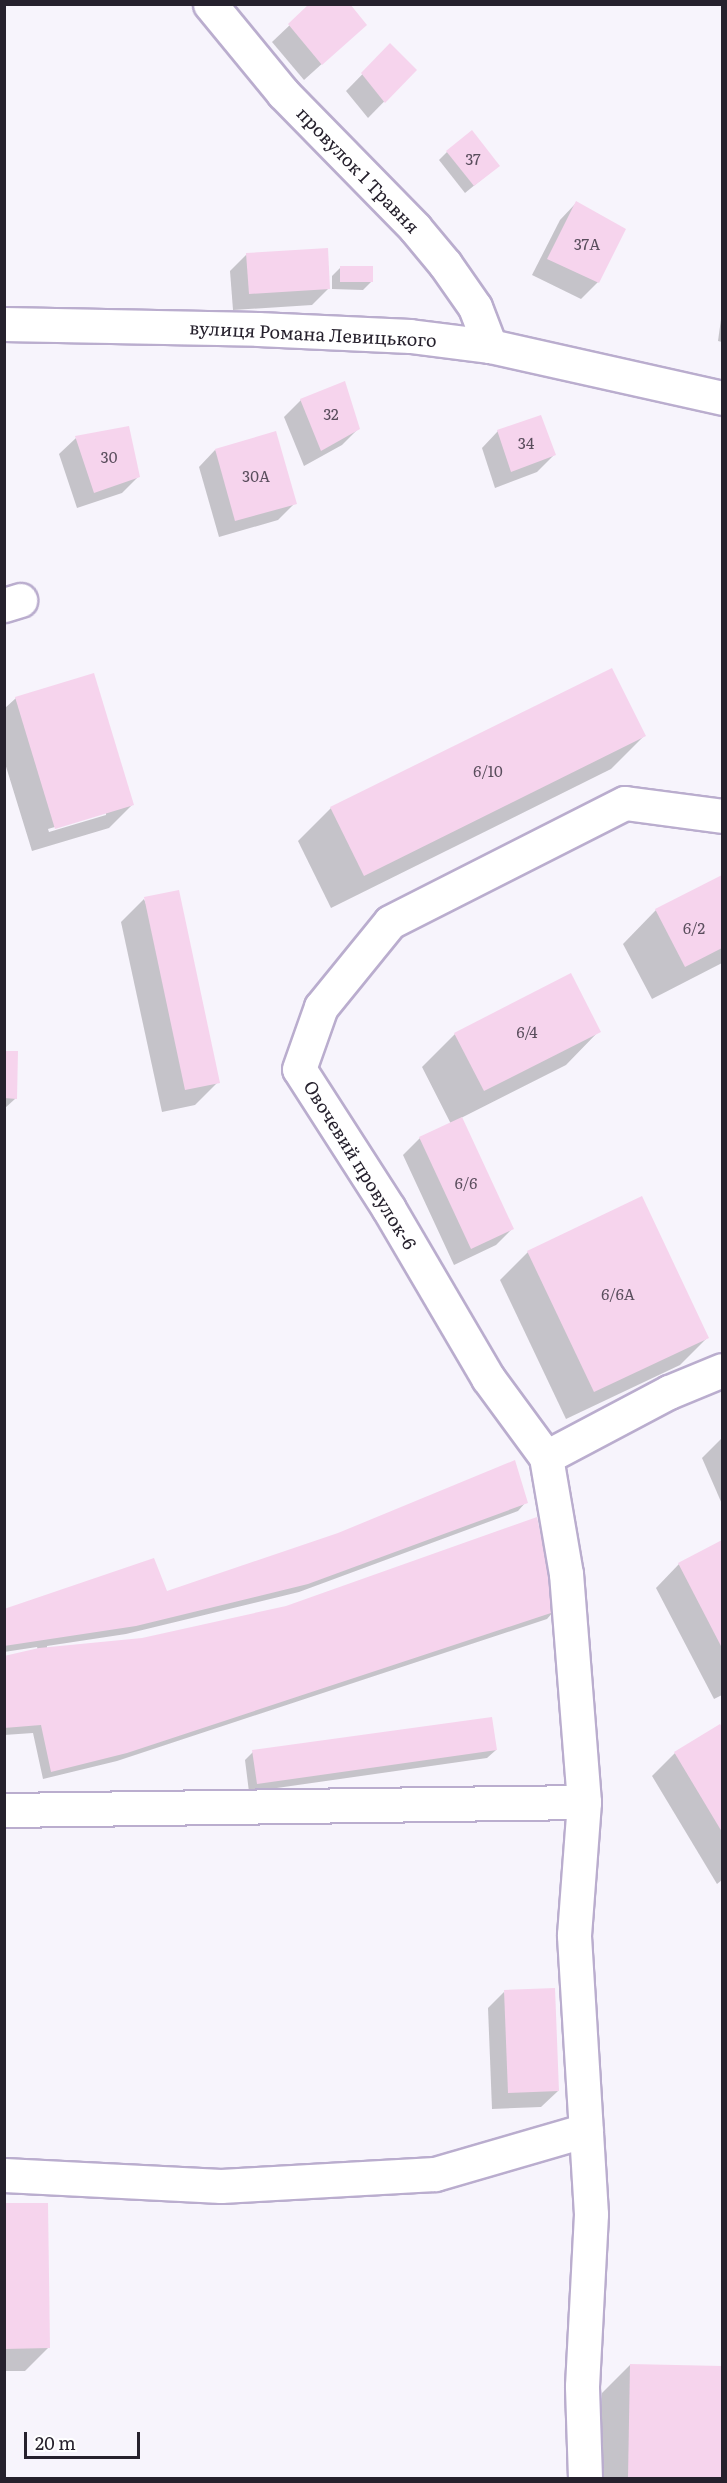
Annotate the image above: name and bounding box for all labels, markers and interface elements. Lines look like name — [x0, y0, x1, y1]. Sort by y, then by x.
street label: провулок 1 Травня — [292, 102, 424, 238]
house number: 37 — [465, 150, 481, 168]
house number: 37А — [574, 235, 600, 253]
street label: вулиця Романа Левицького — [189, 317, 437, 351]
house number: 32 — [323, 405, 339, 423]
house number: 34 — [518, 434, 534, 452]
house number: 30 — [101, 448, 117, 466]
house number: 30А — [242, 467, 270, 485]
house number: 6/10 — [473, 762, 503, 780]
house number: 6/2 — [683, 919, 705, 937]
house number: 6/4 — [516, 1023, 538, 1041]
street label: Овочевий провулок-6 — [299, 1077, 421, 1253]
house number: 6/6 — [455, 1174, 477, 1192]
house number: 6/6А — [601, 1285, 635, 1303]
scale bar — [27, 2420, 142, 2458]
text: 20 m — [35, 2429, 76, 2456]

